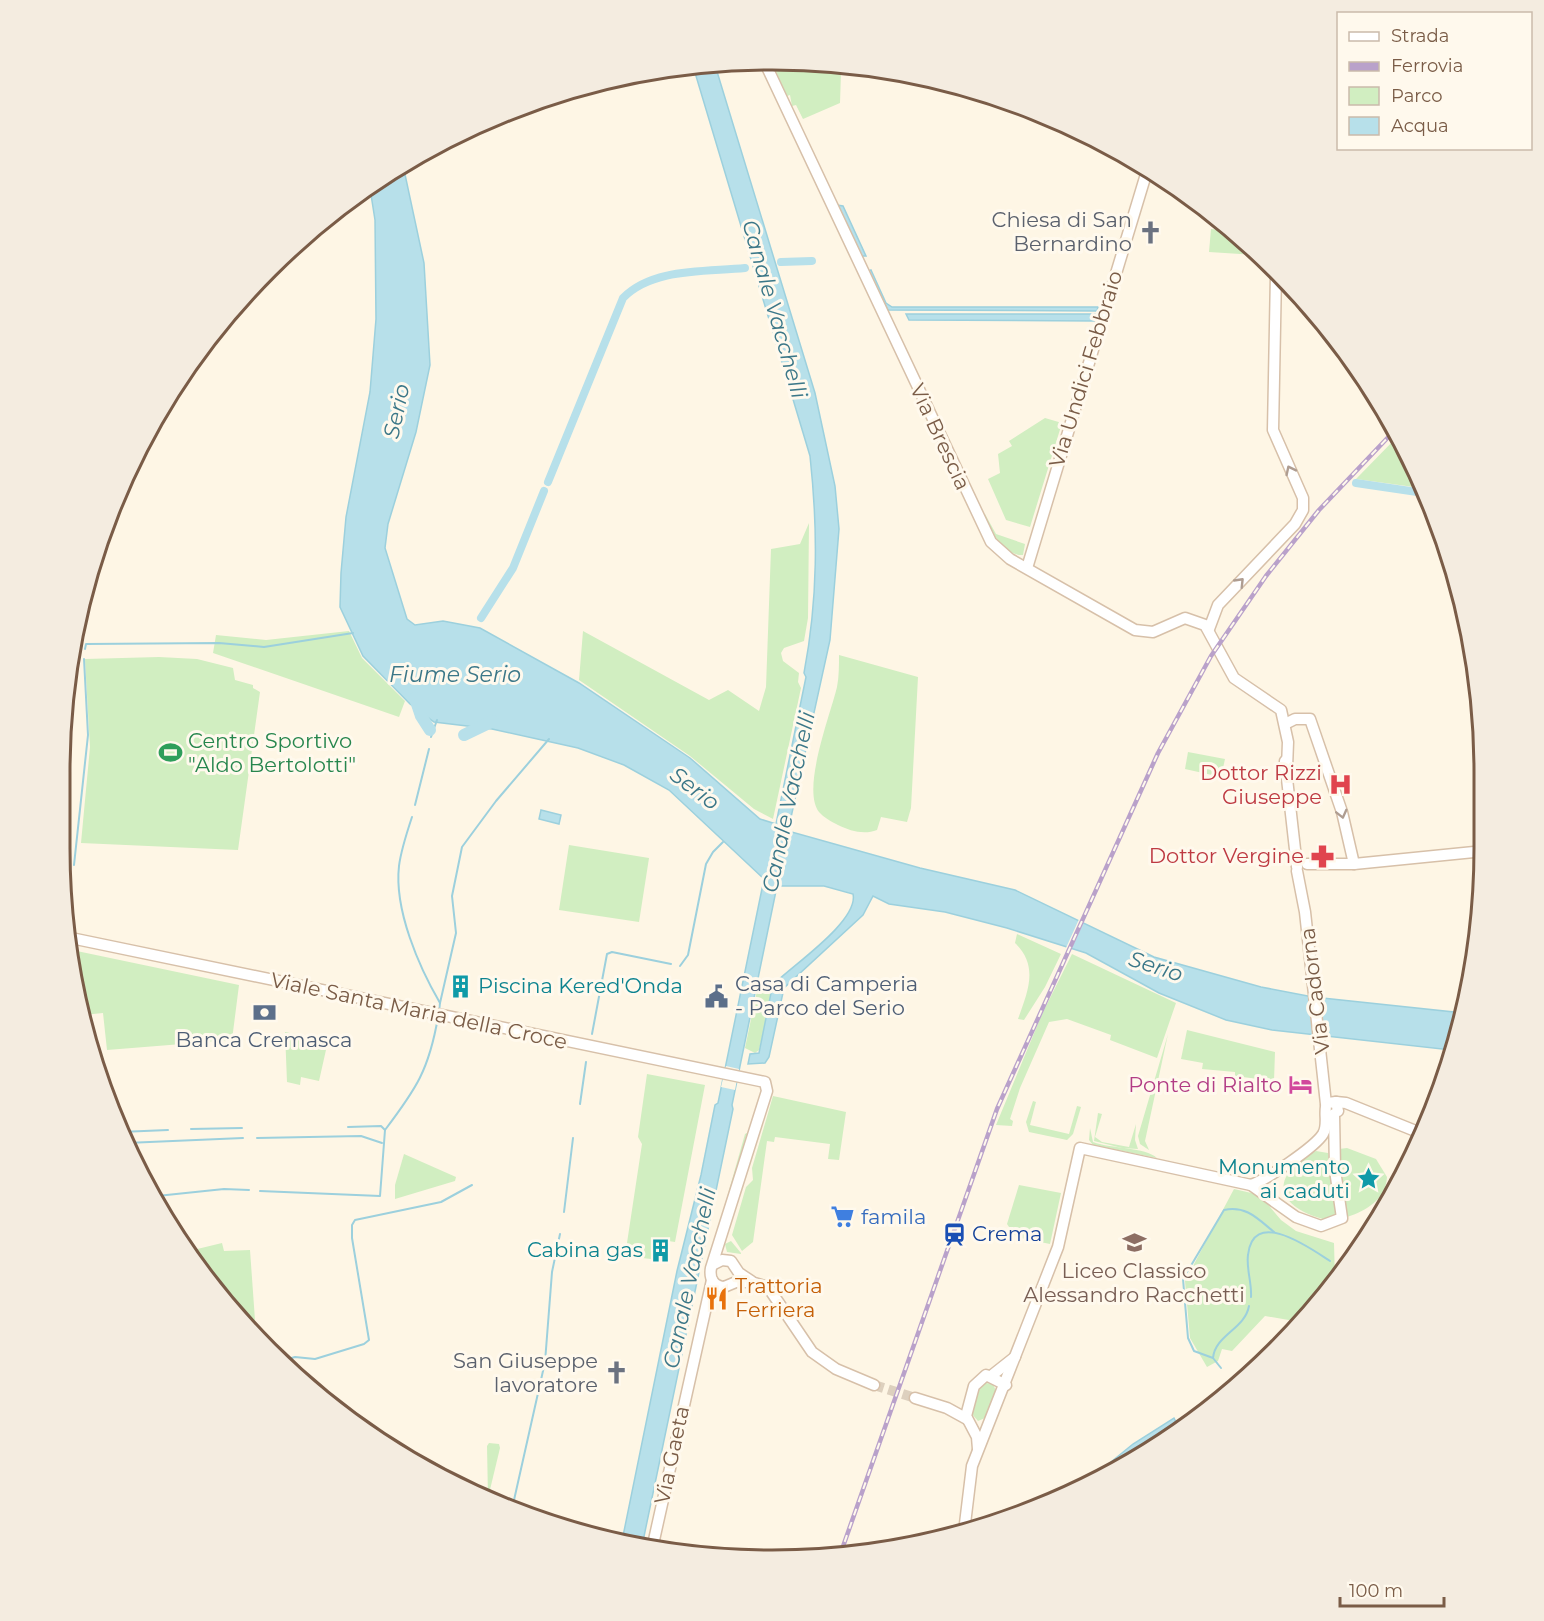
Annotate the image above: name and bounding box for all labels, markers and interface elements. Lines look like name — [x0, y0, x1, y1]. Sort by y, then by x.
legend — [1337, 12, 1532, 150]
text: Strada — [1391, 25, 1449, 47]
text: Ferrovia — [1391, 55, 1463, 77]
text: Parco — [1391, 85, 1443, 107]
text: Acqua — [1391, 115, 1449, 137]
place label: Chiesa di San Bernardino — [992, 207, 1132, 256]
water label: Canale Vacchelli — [736, 217, 813, 402]
church icon: Chiesa di San Bernardino — [1137, 219, 1163, 245]
street label: Via Undici Febbraio — [1044, 268, 1127, 470]
street label: Via Brescia — [905, 380, 976, 494]
water label: Serio — [378, 381, 415, 441]
one-way arrow — [1286, 466, 1298, 477]
one-way arrow — [1233, 578, 1244, 589]
water label: Fiume Serio — [389, 661, 521, 688]
water label: Canale Vacchelli — [756, 709, 821, 895]
place label: Centro Sportivo "Aldo Bertolotti" — [188, 728, 356, 777]
sports icon: Centro Sportivo "Aldo Bertolotti" — [157, 740, 183, 766]
place label: Dottor Rizzi Giuseppe — [1200, 760, 1322, 809]
water label: Serio — [665, 761, 725, 816]
hospital icon: Dottor Rizzi Giuseppe — [1327, 772, 1353, 798]
one-way arrow — [1335, 809, 1348, 819]
place label: Dottor Vergine — [1149, 843, 1304, 868]
pharmacy icon: Dottor Vergine — [1309, 843, 1335, 869]
street label: Via Cadorna — [1294, 926, 1335, 1056]
water label: Serio — [1125, 945, 1186, 988]
street label: Viale Santa Maria della Croce — [269, 967, 570, 1054]
place label: Casa di Camperia - Parco del Serio — [735, 971, 918, 1020]
building icon: Piscina Kered'Onda — [447, 973, 473, 999]
place label: Piscina Kered'Onda — [478, 973, 683, 998]
public building icon: Casa di Camperia - Parco del Serio — [704, 983, 730, 1009]
bank icon: Banca Cremasca — [251, 999, 277, 1025]
place label: Banca Cremasca — [176, 1027, 353, 1052]
place label: Ponte di Rialto — [1128, 1072, 1282, 1097]
hotel icon: Ponte di Rialto — [1287, 1072, 1313, 1098]
place label: Monumento ai caduti — [1218, 1154, 1350, 1203]
place icon: Monumento ai caduti — [1355, 1166, 1381, 1192]
water label: Canale Vacchelli — [657, 1185, 722, 1371]
supermarket icon: famila — [830, 1204, 856, 1230]
place label: famila — [861, 1204, 926, 1229]
station icon: Crema — [941, 1221, 967, 1247]
place label: Crema — [972, 1221, 1042, 1246]
school or university icon: Liceo Classico Alessandro Racchetti — [1121, 1230, 1147, 1256]
place label: Cabina gas — [527, 1237, 643, 1262]
building icon: Cabina gas — [648, 1237, 674, 1263]
place label: Liceo Classico Alessandro Racchetti — [1023, 1258, 1245, 1307]
place label: Trattoria Ferriera — [735, 1273, 823, 1322]
restaurant icon: Trattoria Ferriera — [704, 1285, 730, 1311]
place label: San Giuseppe lavoratore — [453, 1348, 598, 1397]
church icon: San Giuseppe lavoratore — [603, 1360, 629, 1386]
street label: Via Gaeta — [649, 1404, 694, 1506]
scale bar — [1340, 1570, 1444, 1608]
text: 100 m — [1349, 1580, 1403, 1602]

